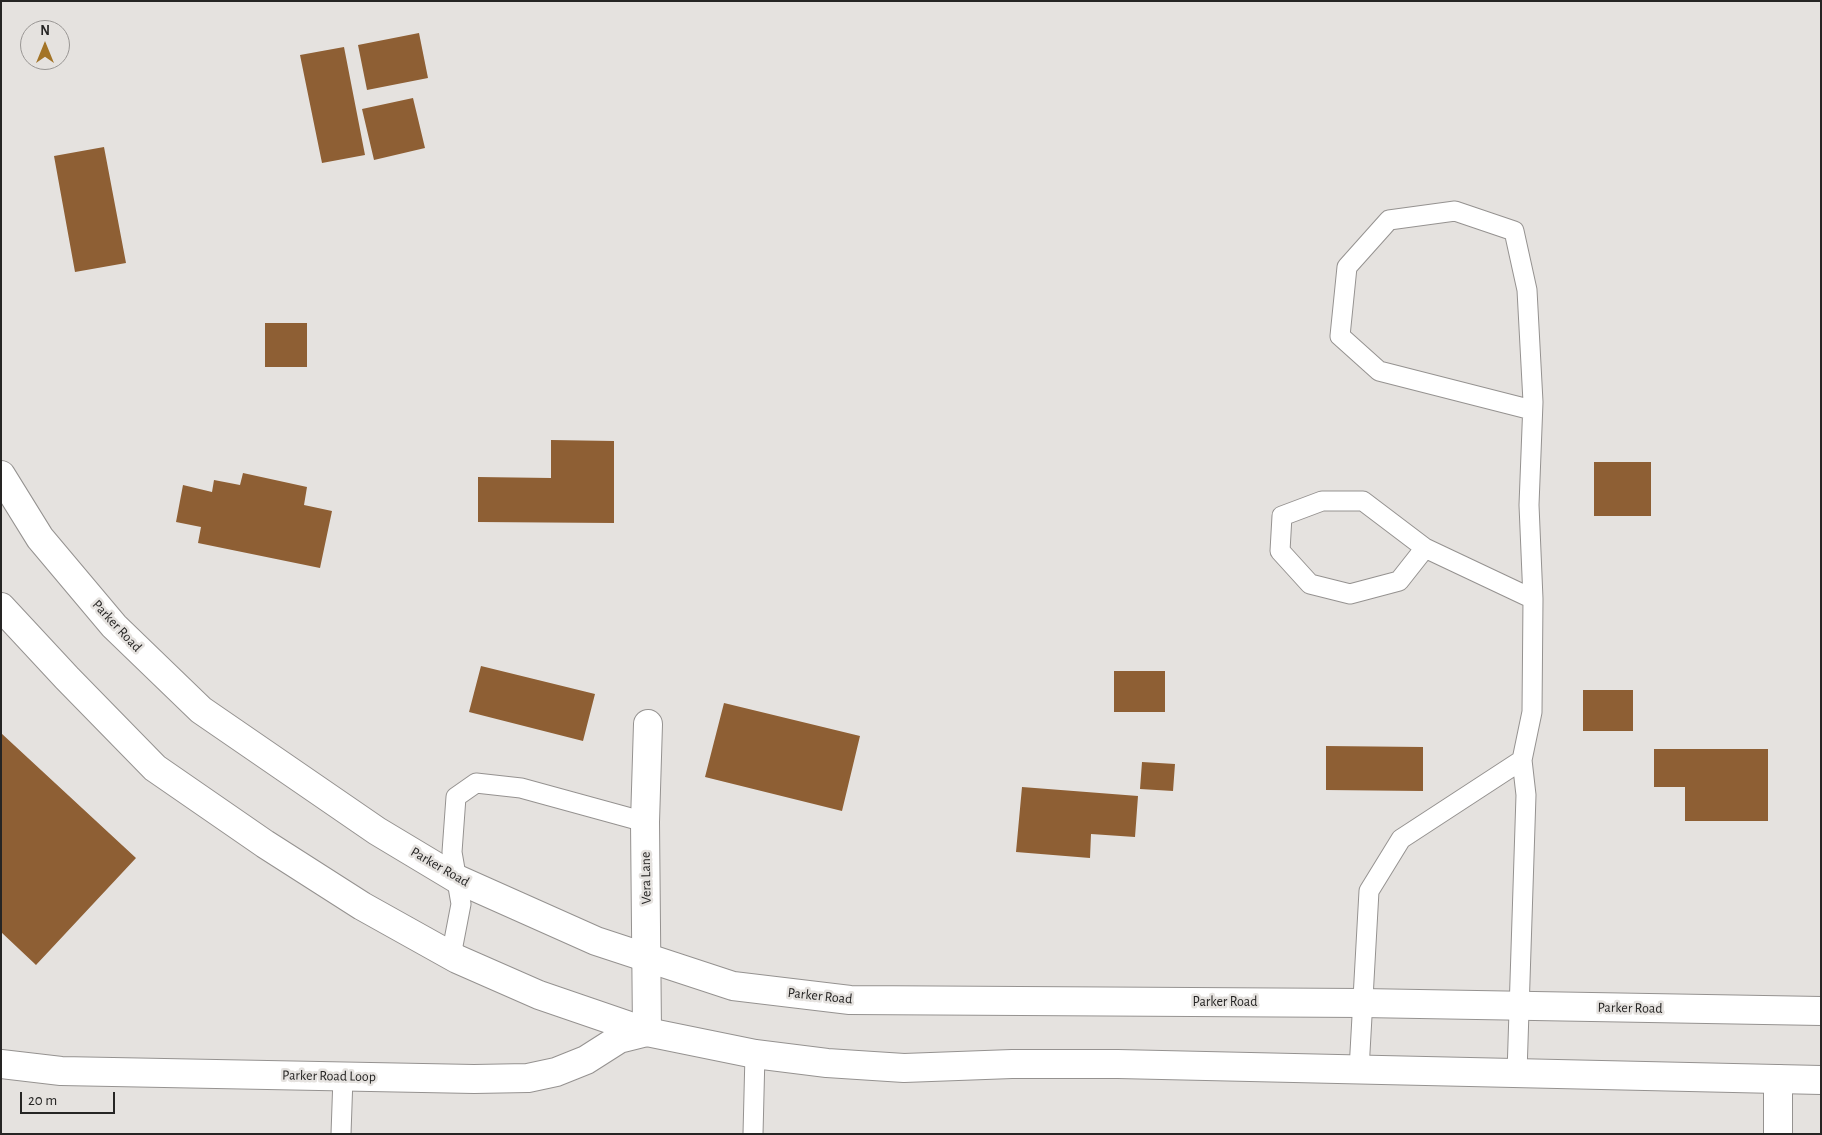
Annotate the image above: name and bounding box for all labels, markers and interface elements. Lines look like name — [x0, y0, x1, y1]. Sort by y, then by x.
north arrow — [20, 20, 70, 70]
text: N — [40, 24, 50, 38]
street label: Parker Road — [89, 596, 145, 656]
street label: Parker Road — [408, 843, 472, 891]
street label: Vera Lane — [637, 851, 655, 905]
street label: Parker Road — [787, 984, 853, 1008]
street label: Parker Road — [1192, 994, 1258, 1010]
street label: Parker Road — [1597, 999, 1663, 1017]
street label: Parker Road Loop — [282, 1067, 376, 1085]
scale bar — [22, 1082, 118, 1114]
text: 20 m — [28, 1093, 57, 1108]

